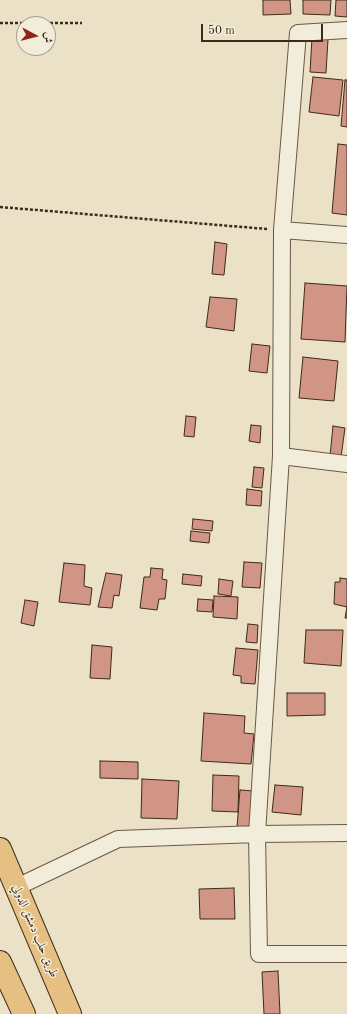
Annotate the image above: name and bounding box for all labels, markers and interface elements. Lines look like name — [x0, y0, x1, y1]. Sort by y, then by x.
north arrow — [16, 16, 56, 56]
scale bar — [203, 16, 325, 42]
text: 50 m — [208, 25, 235, 37]
text: ش — [41, 31, 54, 43]
street label: طريق حلب دمشق الدولي — [9, 882, 61, 980]

